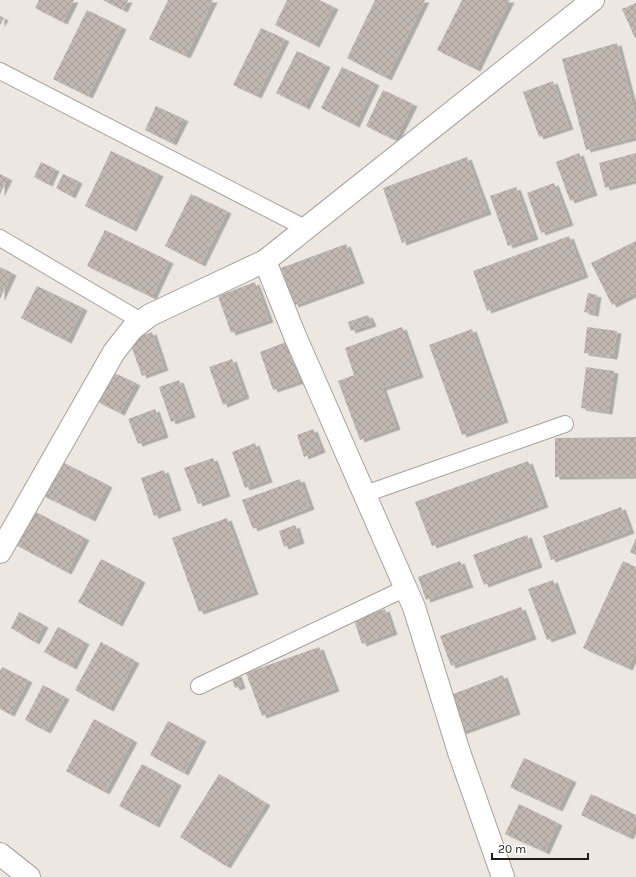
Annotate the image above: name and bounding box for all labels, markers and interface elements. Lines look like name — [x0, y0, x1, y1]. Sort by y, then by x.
scale bar — [492, 835, 588, 861]
text: 20 m — [498, 842, 526, 856]

